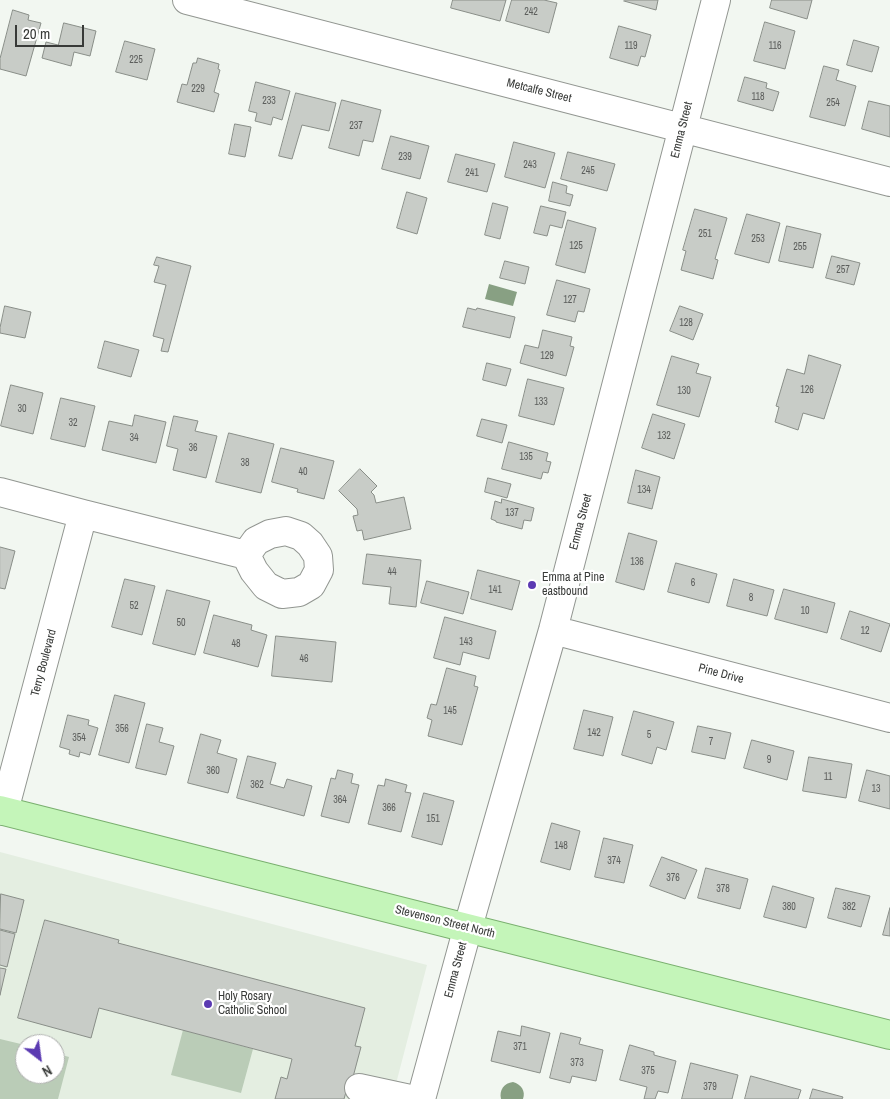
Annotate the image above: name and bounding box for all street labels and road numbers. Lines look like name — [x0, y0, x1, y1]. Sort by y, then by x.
street label: Metcalfe Street — [505, 76, 573, 106]
street label: Emma Street — [668, 100, 696, 160]
street label: Emma Street — [567, 492, 595, 552]
street label: Terry Boulevard — [28, 628, 60, 698]
street label: Pine Drive — [697, 661, 745, 687]
street label: Stevenson Street North — [394, 903, 496, 941]
street label: Emma Street — [442, 940, 470, 1000]

